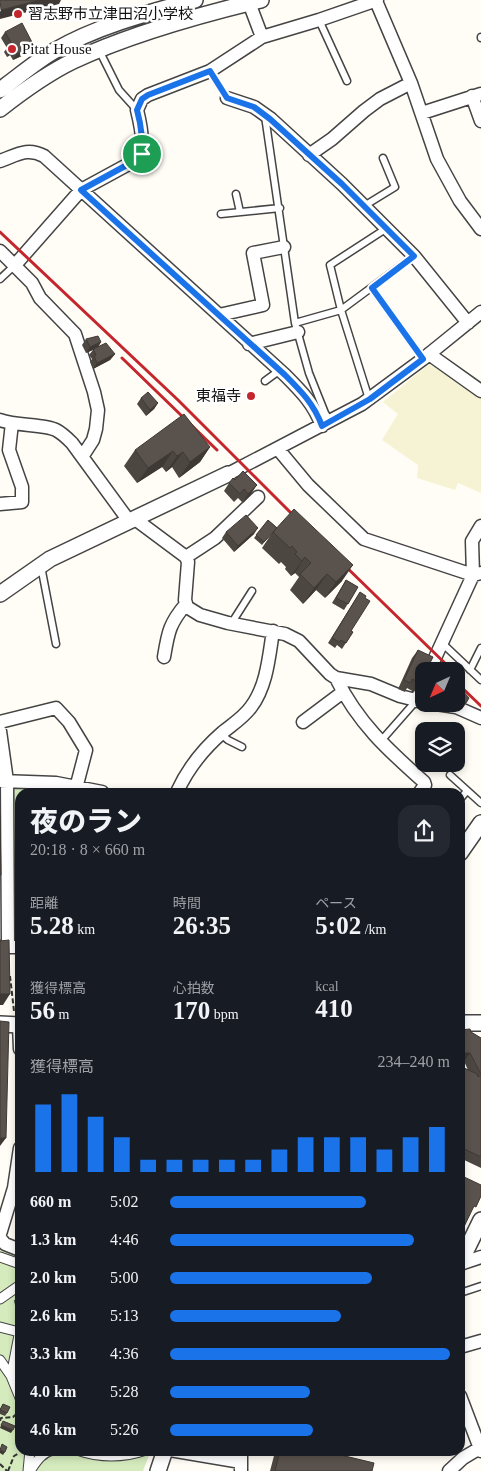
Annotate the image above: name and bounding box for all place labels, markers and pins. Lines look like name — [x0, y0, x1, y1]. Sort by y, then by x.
place label: 習志野市立津田沼小学校 — [28, 6, 193, 22]
marker: 習志野市立津田沼小学校 — [12, 8, 24, 20]
place label: Pitat House — [22, 41, 92, 57]
marker: Pitat House — [6, 43, 18, 55]
pin — [121, 133, 163, 175]
place label: 東福寺 — [196, 388, 241, 404]
marker: 東福寺 — [245, 390, 257, 402]

